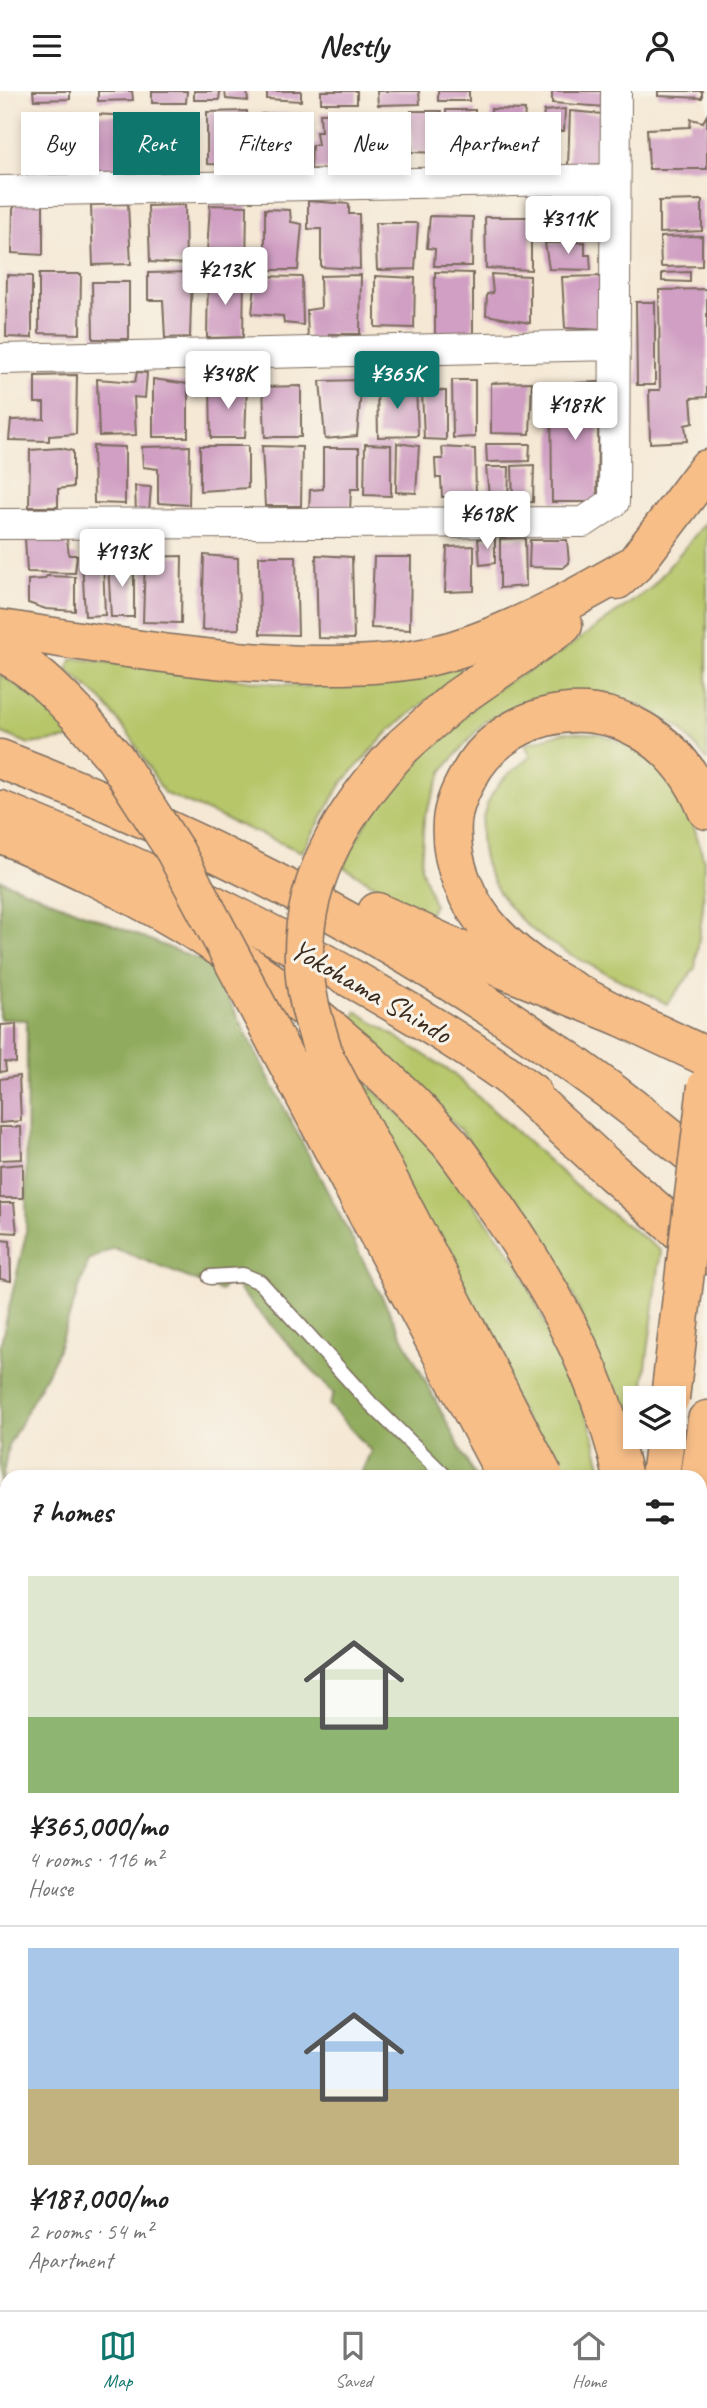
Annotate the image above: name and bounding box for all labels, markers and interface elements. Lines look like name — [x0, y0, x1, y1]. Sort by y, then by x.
text: Nestly — [319, 25, 388, 66]
icon: menu — [28, 27, 66, 65]
icon: person — [641, 27, 679, 65]
chip: Buy — [21, 112, 99, 175]
chip: Rent — [113, 112, 200, 175]
chip: Filters — [214, 112, 314, 175]
chip: New — [328, 112, 411, 175]
chip: Apartment — [425, 112, 561, 175]
pin: ¥311K — [519, 197, 617, 256]
text: ¥311K — [541, 204, 595, 233]
pin: ¥213K — [176, 247, 274, 307]
text: ¥213K — [198, 255, 252, 284]
pin: ¥348K — [179, 351, 277, 411]
pin: ¥365K — [348, 351, 446, 411]
text: ¥348K — [201, 359, 255, 388]
text: ¥365K — [370, 359, 424, 388]
pin: ¥187K — [526, 383, 624, 442]
text: ¥187K — [549, 390, 602, 419]
pin: ¥618K — [438, 491, 536, 551]
text: ¥618K — [460, 499, 514, 528]
pin: ¥193K — [73, 529, 171, 589]
text: ¥193K — [96, 537, 148, 566]
street label: Yokohama Shindo — [284, 930, 459, 1053]
map controls — [623, 1386, 686, 1449]
button: layers — [623, 1386, 686, 1449]
text: 7 homes — [28, 1493, 113, 1531]
icon: filters — [641, 1493, 679, 1531]
icon: home — [291, 1622, 417, 1748]
text: ¥365,000/mo — [28, 1807, 167, 1845]
text: 4 rooms · 116 m² — [28, 1845, 163, 1874]
text: House — [28, 1874, 73, 1903]
icon: home — [291, 1994, 417, 2120]
text: ¥187,000/mo — [28, 2179, 167, 2217]
text: 2 rooms · 54 m² — [28, 2217, 152, 2246]
text: Apartment — [28, 2246, 113, 2275]
tab: Map — [99, 2327, 137, 2393]
tab: Saved — [334, 2327, 372, 2393]
tab: Home — [570, 2327, 608, 2393]

